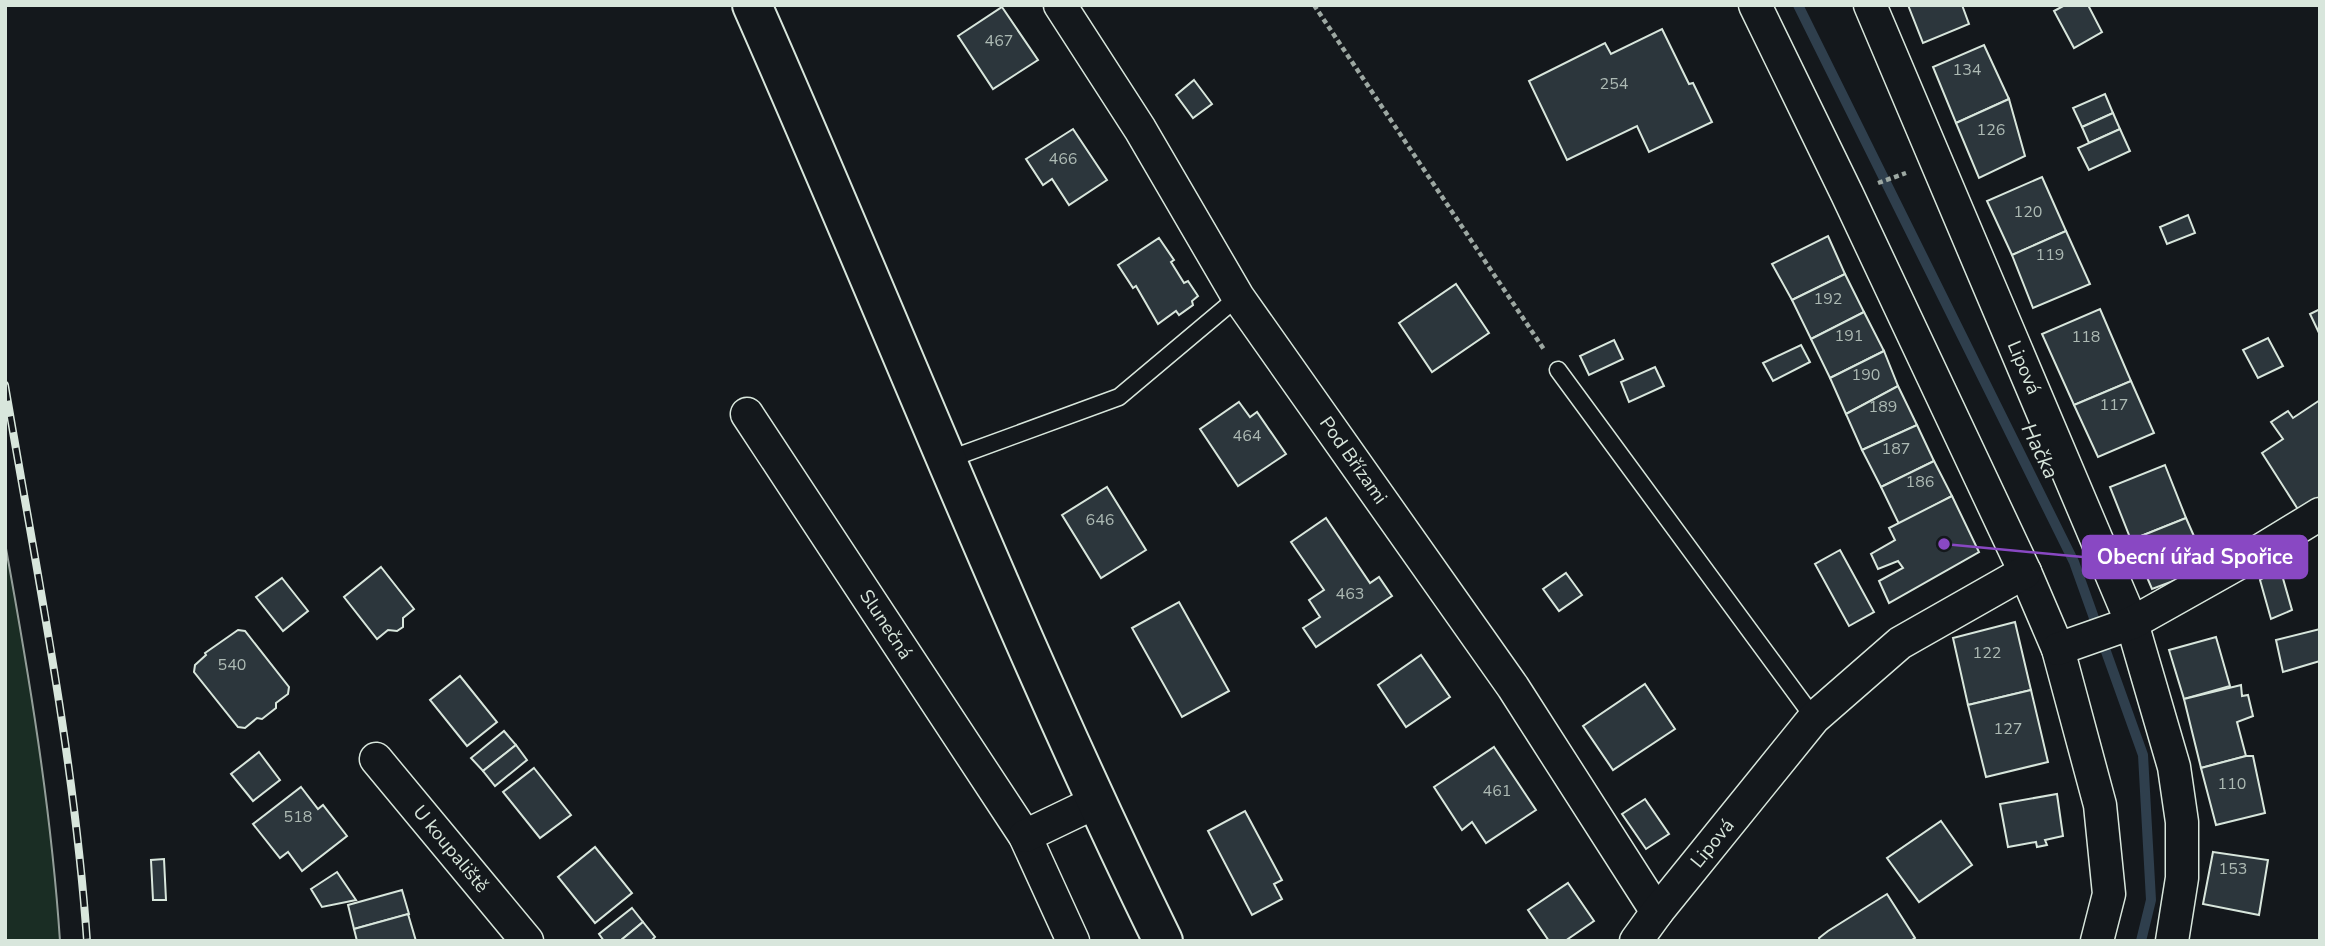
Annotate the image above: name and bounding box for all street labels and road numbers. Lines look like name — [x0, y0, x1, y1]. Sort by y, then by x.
street label: Lipová — [2001, 337, 2047, 399]
street label: Pod Břízami — [1313, 411, 1393, 509]
street label: Slunečná — [853, 584, 918, 664]
street label: U koupaliště — [407, 800, 495, 898]
street label: Lipová — [1685, 814, 1740, 873]

